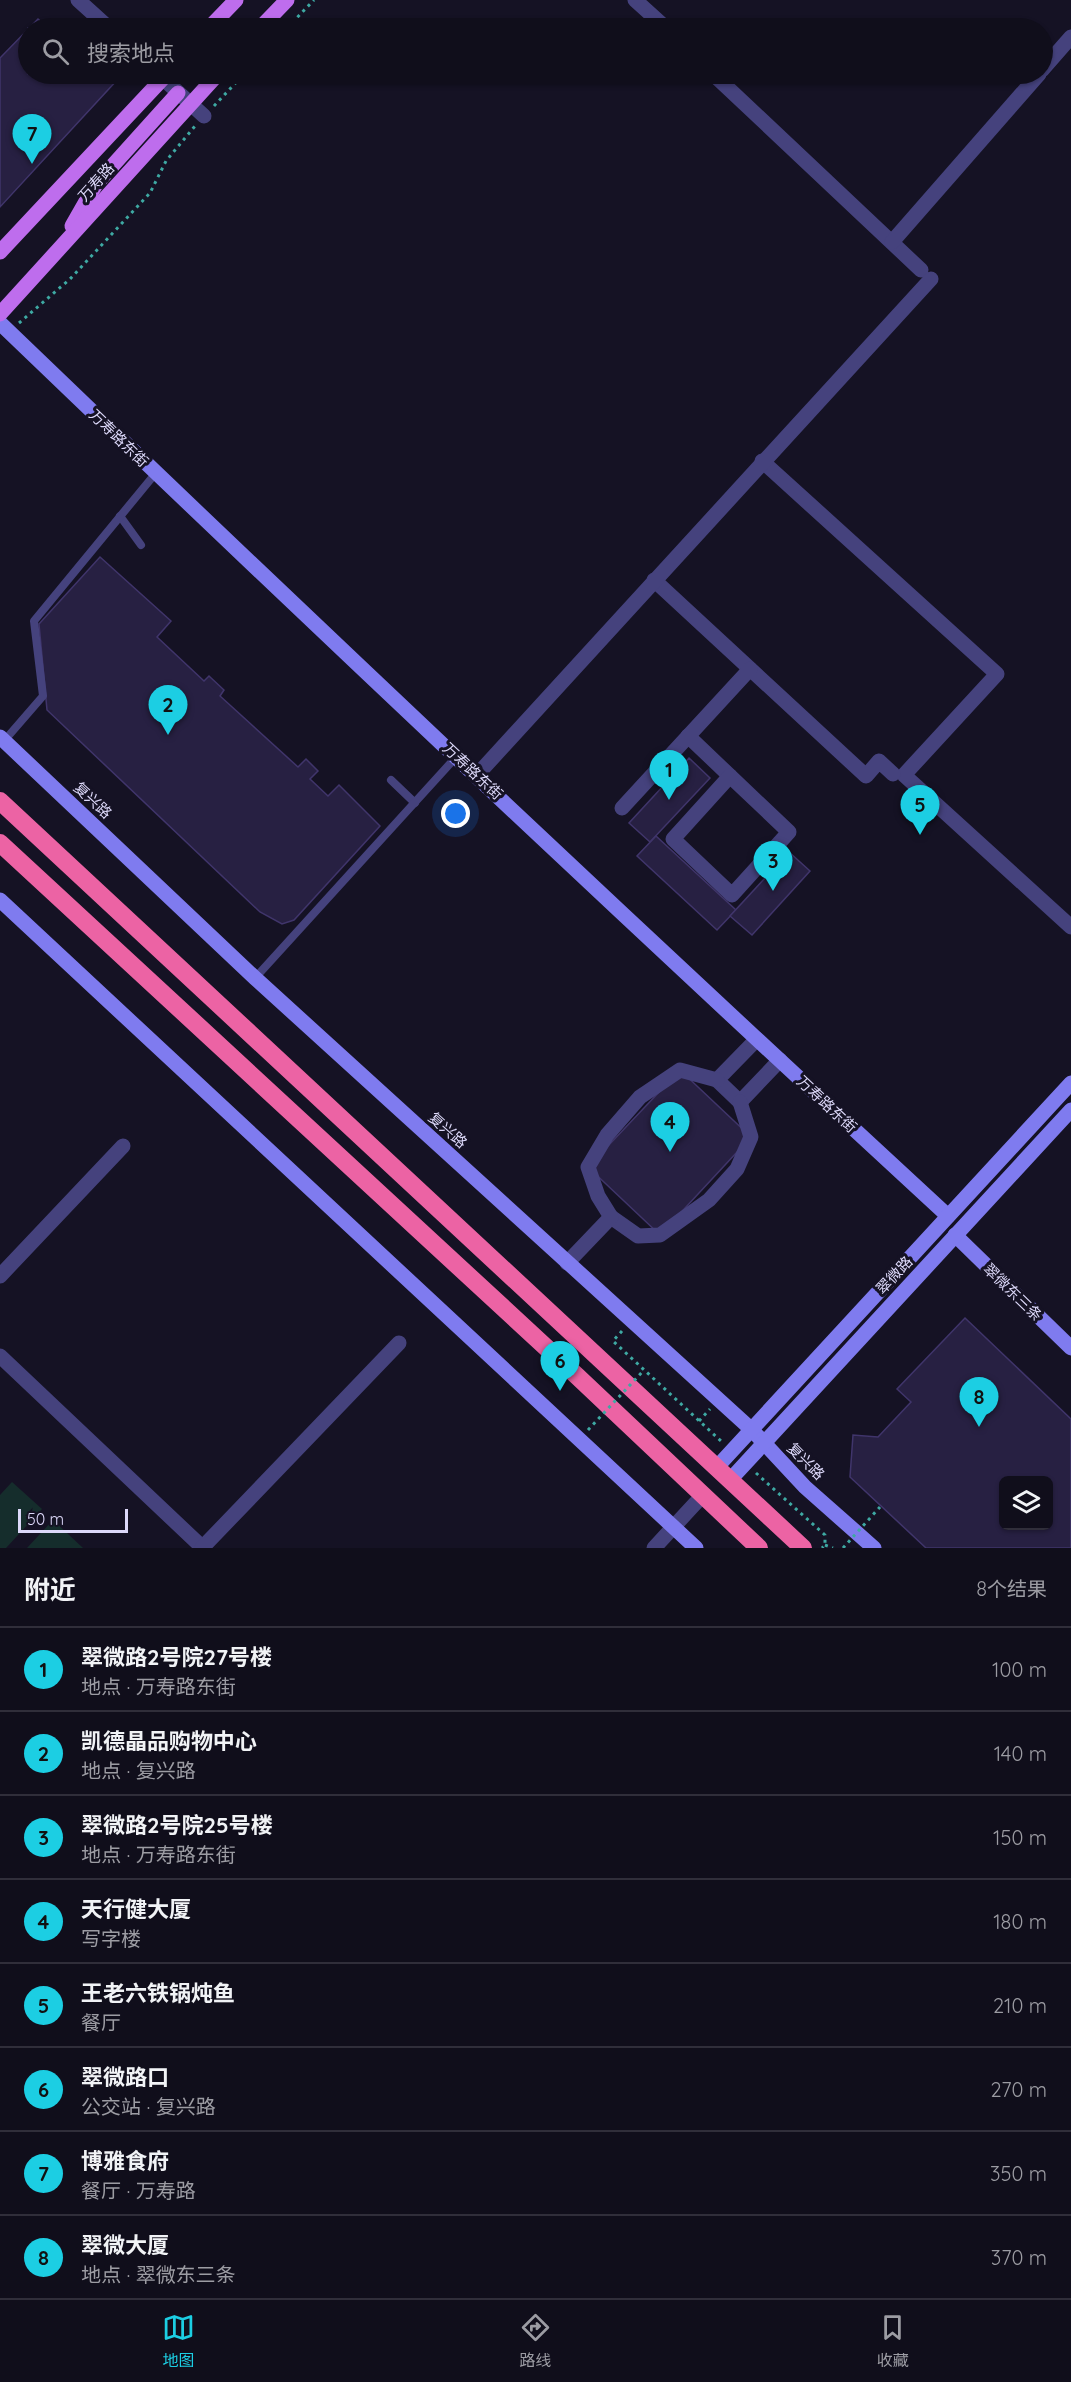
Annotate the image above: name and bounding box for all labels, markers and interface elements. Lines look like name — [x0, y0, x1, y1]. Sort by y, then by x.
search box — [18, 18, 1053, 84]
icon: search — [39, 35, 72, 68]
text: 搜索地点 — [87, 39, 175, 67]
pin: 7 — [12, 114, 51, 164]
street label: 万寿路 — [74, 159, 118, 205]
street label: 万寿路东街 — [85, 405, 153, 471]
pin: 2 — [148, 686, 188, 735]
street label: 万寿路东街 — [439, 738, 507, 804]
pin: 1 — [650, 750, 688, 800]
street label: 复兴路 — [70, 778, 116, 822]
pin: 5 — [900, 786, 940, 835]
your location — [441, 799, 470, 828]
pin: 3 — [754, 842, 792, 891]
street label: 万寿路东街 — [793, 1071, 861, 1137]
pin: 4 — [650, 1102, 690, 1152]
street label: 复兴路 — [425, 1108, 471, 1152]
street label: 翠微路 — [872, 1252, 916, 1298]
street label: 翠微东三条 — [979, 1259, 1047, 1325]
pin: 6 — [540, 1342, 580, 1391]
pin: 8 — [960, 1378, 998, 1427]
street label: 复兴路 — [783, 1438, 829, 1484]
map controls — [999, 1476, 1053, 1530]
button: layers — [999, 1476, 1053, 1530]
scale bar — [18, 1506, 128, 1534]
text: 50 m — [27, 1509, 64, 1529]
text: 附近 — [24, 1573, 76, 1606]
text: 8个结果 — [976, 1576, 1047, 1601]
text: 翠微路2号院27号楼 — [81, 1643, 272, 1671]
text: 1 — [40, 1657, 47, 1682]
text: 100 m — [992, 1657, 1047, 1682]
text: 地点 · 万寿路东街 — [81, 1674, 236, 1699]
text: 凯德晶品购物中心 — [81, 1727, 257, 1755]
text: 2 — [38, 1741, 49, 1766]
text: 140 m — [994, 1741, 1047, 1766]
text: 地点 · 复兴路 — [81, 1758, 196, 1783]
text: 翠微路2号院25号楼 — [81, 1811, 273, 1839]
text: 3 — [38, 1825, 49, 1850]
text: 150 m — [993, 1825, 1047, 1850]
text: 地点 · 万寿路东街 — [81, 1842, 236, 1867]
text: 天行健大厦 — [81, 1895, 191, 1923]
text: 4 — [38, 1909, 49, 1934]
text: 180 m — [993, 1909, 1047, 1934]
text: 写字楼 — [81, 1926, 141, 1951]
text: 王老六铁锅炖鱼 — [81, 1979, 235, 2007]
text: 5 — [38, 1993, 49, 2018]
text: 210 m — [993, 1993, 1047, 2018]
text: 餐厅 — [81, 2010, 121, 2035]
text: 翠微路口 — [81, 2063, 169, 2091]
text: 6 — [38, 2077, 49, 2102]
text: 270 m — [990, 2077, 1047, 2102]
text: 公交站 · 复兴路 — [81, 2094, 216, 2119]
text: 博雅食府 — [81, 2147, 169, 2175]
text: 7 — [38, 2161, 49, 2186]
text: 350 m — [990, 2161, 1047, 2186]
text: 餐厅 · 万寿路 — [81, 2178, 196, 2203]
text: 翠微大厦 — [81, 2231, 169, 2259]
text: 8 — [38, 2245, 49, 2270]
text: 370 m — [991, 2245, 1047, 2270]
text: 地点 · 翠微东三条 — [81, 2262, 236, 2287]
tab: 地图 — [162, 2311, 195, 2371]
tab: 路线 — [519, 2311, 552, 2371]
tab: 收藏 — [876, 2311, 909, 2371]

